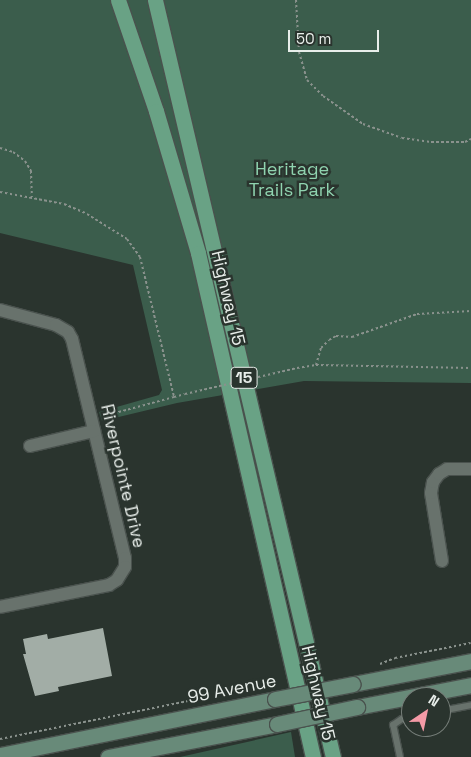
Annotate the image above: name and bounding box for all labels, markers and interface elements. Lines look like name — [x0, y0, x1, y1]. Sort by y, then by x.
scale bar — [291, 20, 382, 52]
text: 50 m — [296, 29, 331, 48]
park label: Heritage Trails Park — [249, 159, 335, 202]
street label: Highway 15 — [207, 248, 249, 348]
road number: 15 — [230, 364, 258, 392]
street label: Riverpointe Drive — [96, 402, 150, 550]
street label: Highway 15 — [297, 643, 339, 743]
street label: 99 Avenue — [186, 670, 278, 708]
north arrow — [401, 687, 451, 737]
text: N — [425, 690, 443, 710]

